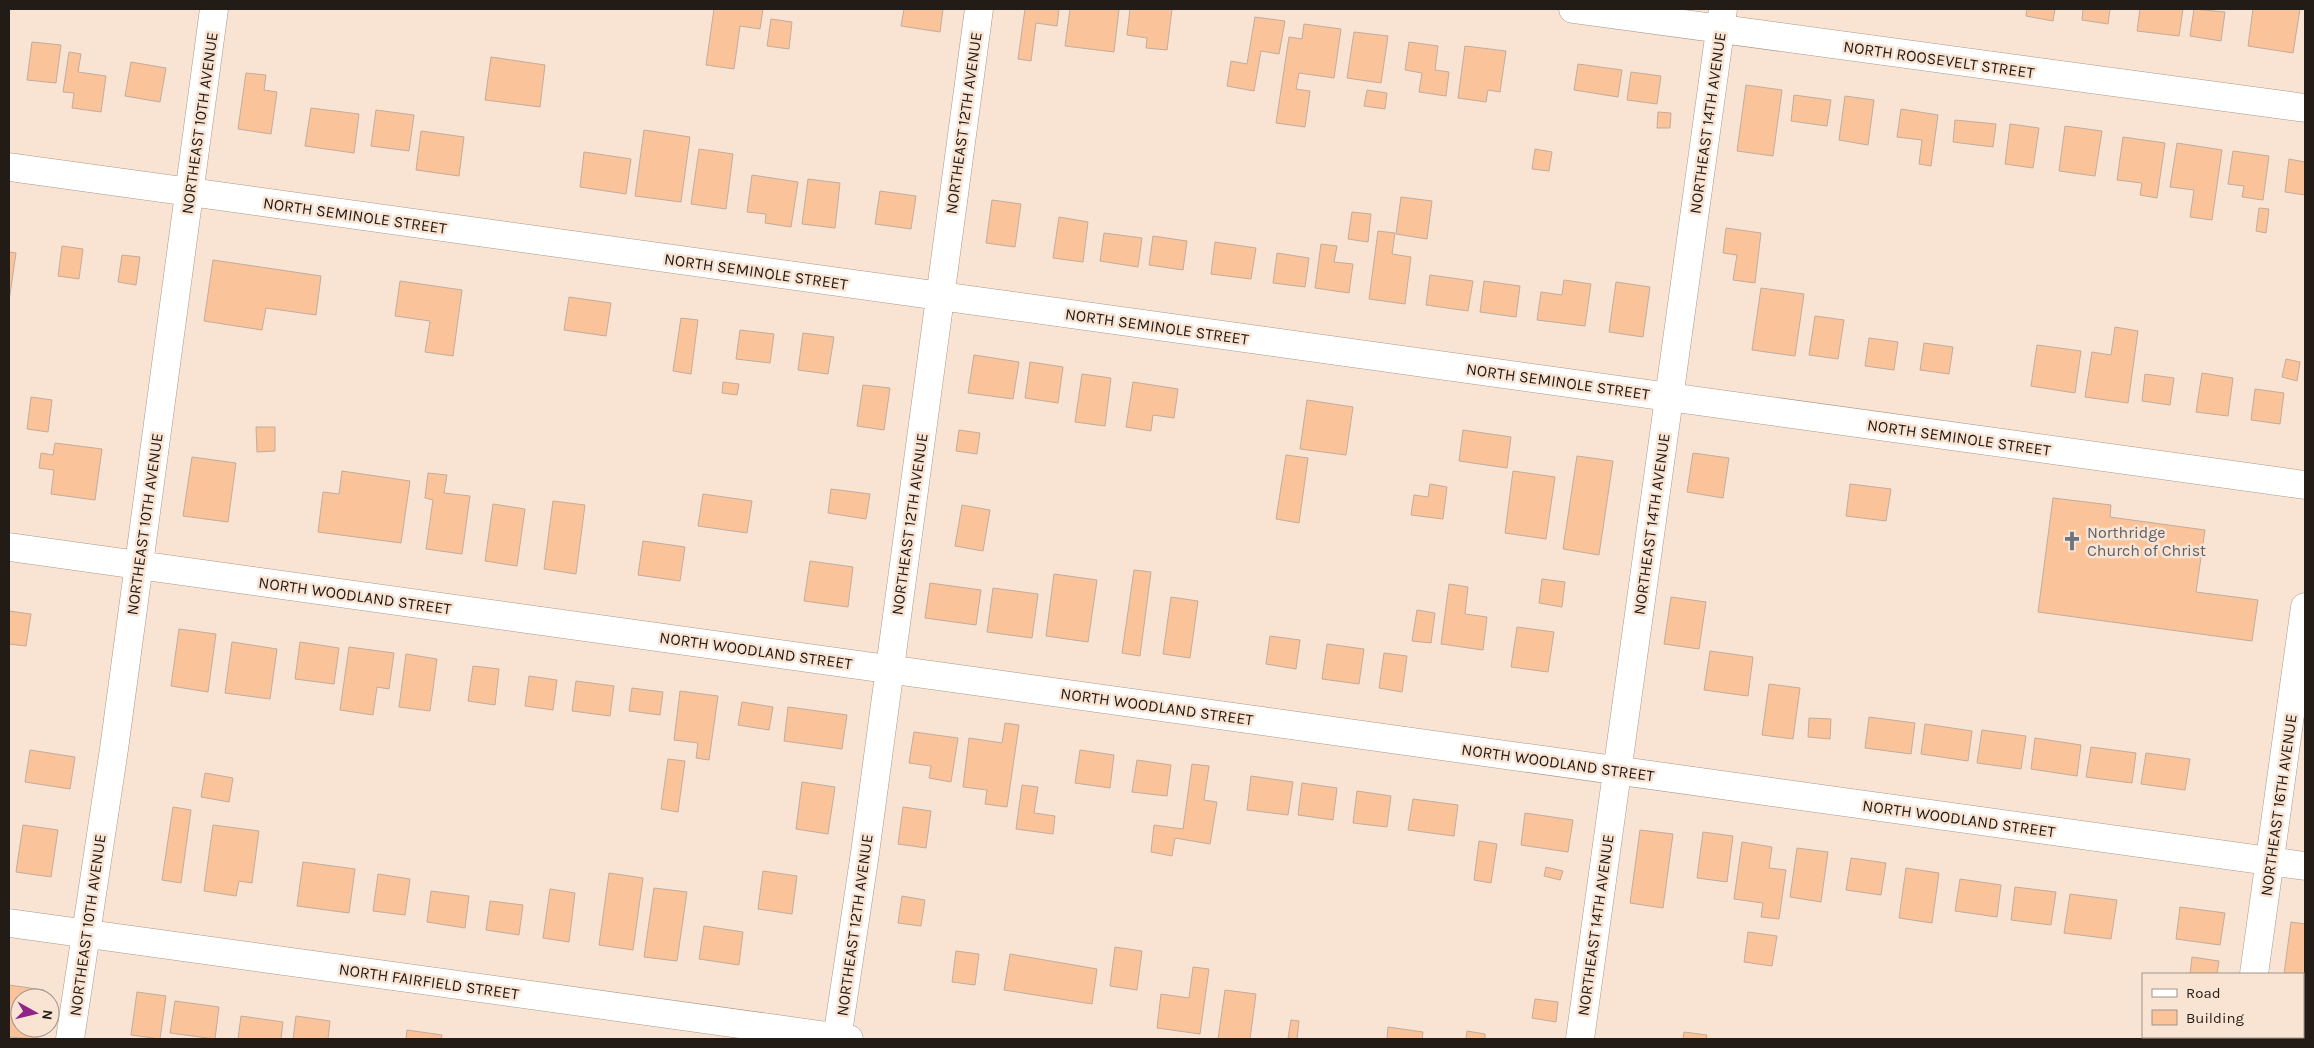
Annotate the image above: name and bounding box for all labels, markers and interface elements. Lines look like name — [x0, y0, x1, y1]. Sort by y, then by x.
street label: NORTHEAST 10TH AVENUE — [177, 31, 222, 215]
street label: NORTHEAST 12TH AVENUE — [941, 31, 986, 215]
street label: NORTHEAST 14TH AVENUE — [1685, 31, 1730, 215]
street label: NORTH ROOSEVELT STREET — [1842, 37, 2036, 82]
street label: NORTH SEMINOLE STREET — [262, 193, 448, 238]
street label: NORTH SEMINOLE STREET — [663, 249, 849, 294]
street label: NORTH SEMINOLE STREET — [1064, 304, 1250, 349]
street label: NORTH SEMINOLE STREET — [1465, 359, 1651, 404]
street label: NORTH SEMINOLE STREET — [1866, 415, 2052, 460]
street label: NORTHEAST 10TH AVENUE — [122, 432, 167, 616]
street label: NORTHEAST 12TH AVENUE — [887, 432, 932, 616]
street label: NORTHEAST 14TH AVENUE — [1629, 432, 1674, 616]
place label: Northridge Church of Christ — [2087, 523, 2206, 560]
church icon: Northridge Church of Christ — [2061, 530, 2083, 552]
street label: NORTH WOODLAND STREET — [257, 573, 453, 618]
street label: NORTH WOODLAND STREET — [658, 628, 854, 673]
street label: NORTH WOODLAND STREET — [1059, 684, 1255, 729]
street label: NORTHEAST 16TH AVENUE — [2256, 713, 2301, 897]
street label: NORTH WOODLAND STREET — [1460, 740, 1656, 785]
street label: NORTH WOODLAND STREET — [1861, 796, 2057, 841]
street label: NORTHEAST 10TH AVENUE — [65, 833, 110, 1017]
street label: NORTHEAST 12TH AVENUE — [832, 833, 877, 1017]
street label: NORTHEAST 14TH AVENUE — [1573, 833, 1618, 1017]
street label: NORTH FAIRFIELD STREET — [338, 959, 520, 1004]
legend — [2142, 973, 2304, 1038]
text: Road — [2186, 984, 2221, 1002]
north arrow — [10, 988, 60, 1038]
text: N — [38, 1009, 56, 1021]
text: Building — [2186, 1009, 2244, 1027]

